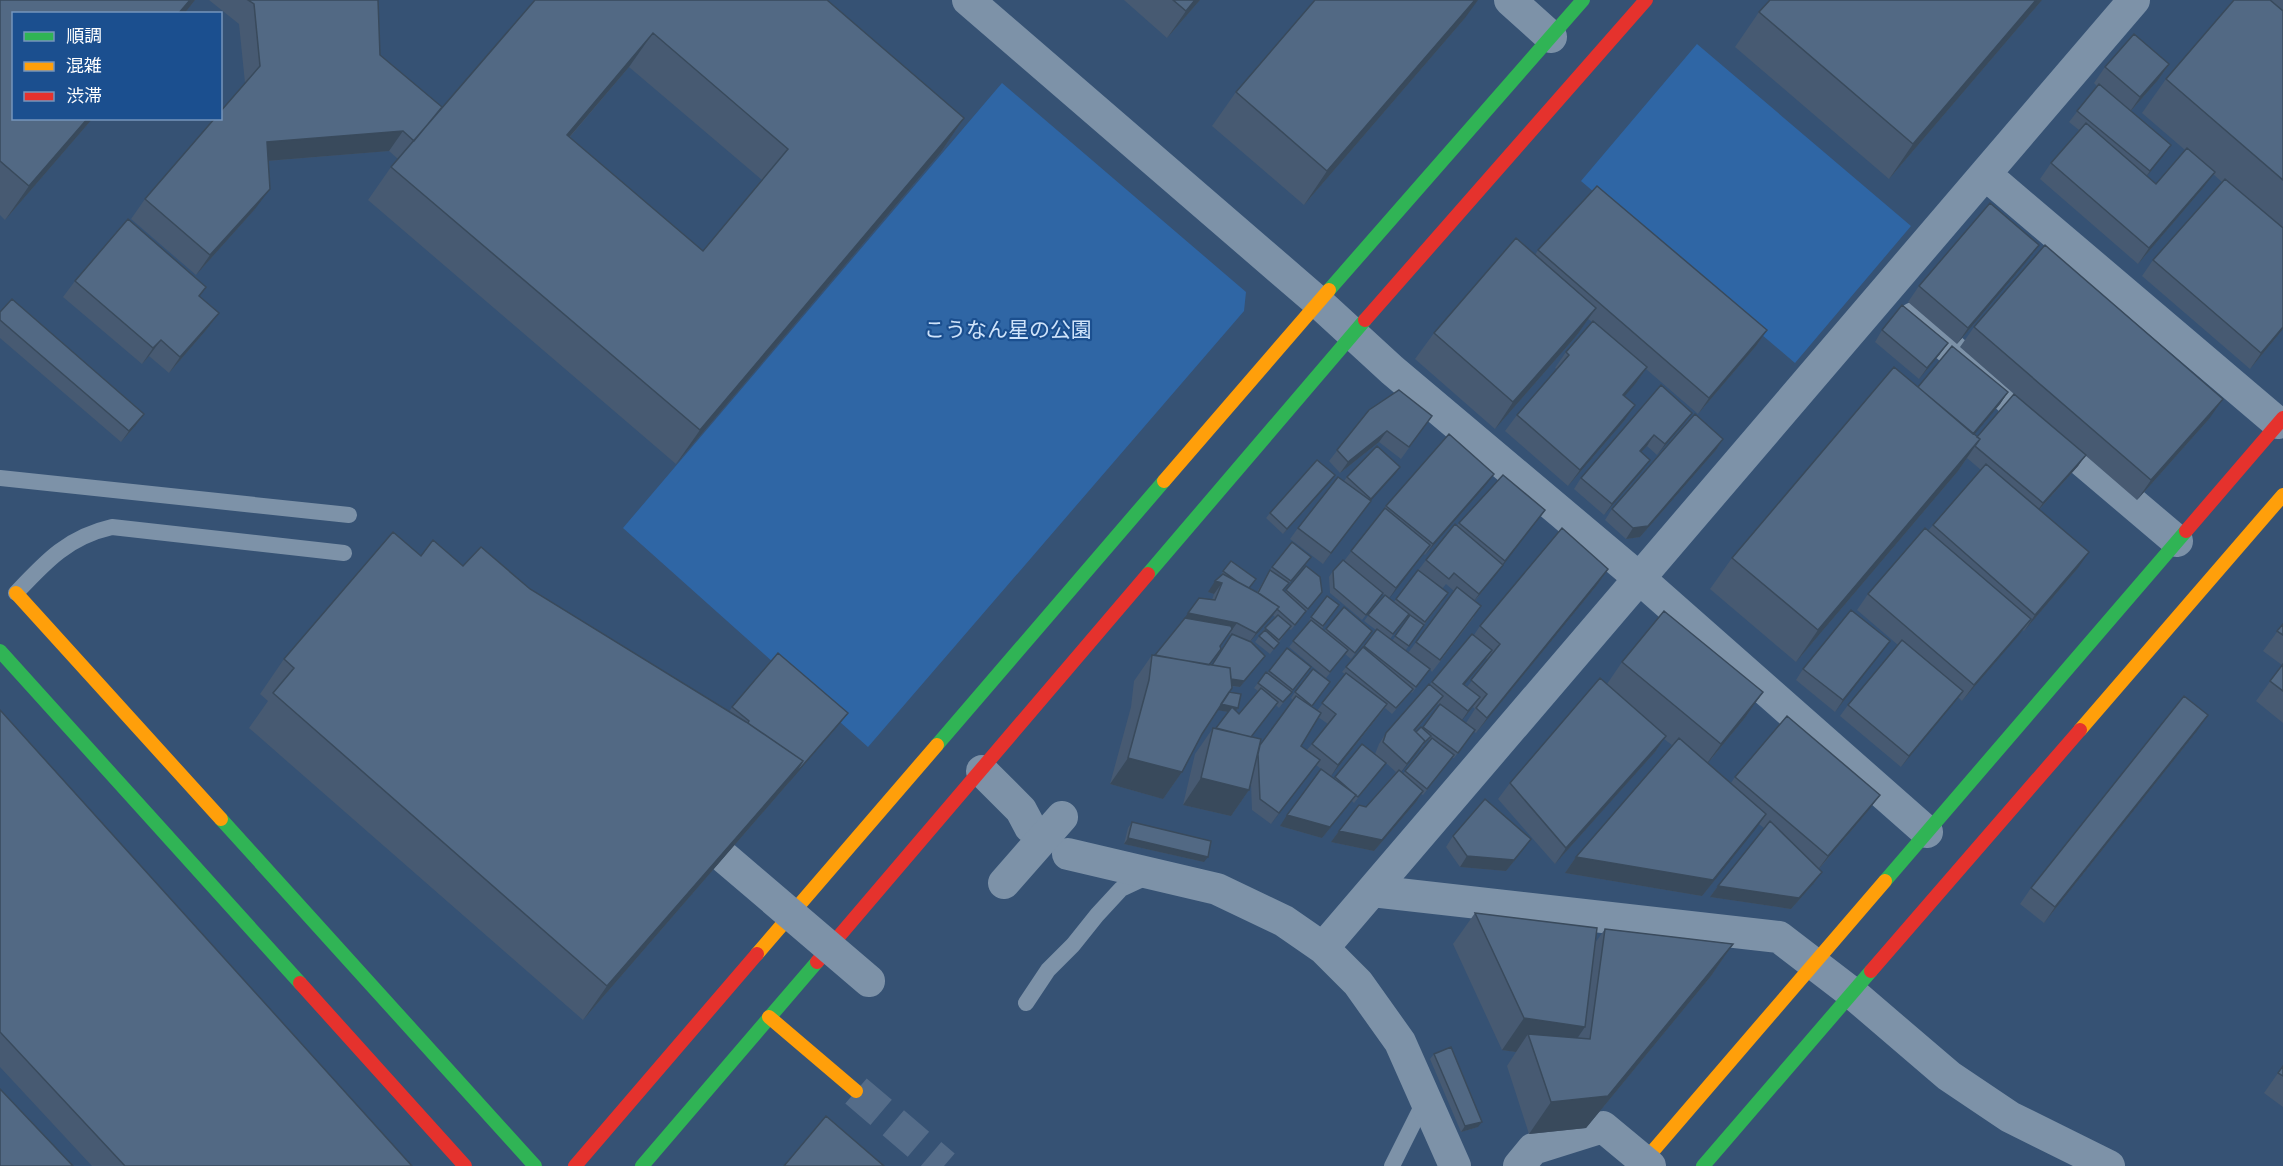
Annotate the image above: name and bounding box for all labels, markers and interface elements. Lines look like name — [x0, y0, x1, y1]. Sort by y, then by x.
legend — [12, 12, 222, 120]
text: 順調 — [66, 25, 102, 47]
text: 混雑 — [66, 55, 102, 77]
text: 渋滞 — [66, 85, 102, 107]
park label: こうなん星の公園 — [924, 317, 1092, 342]

